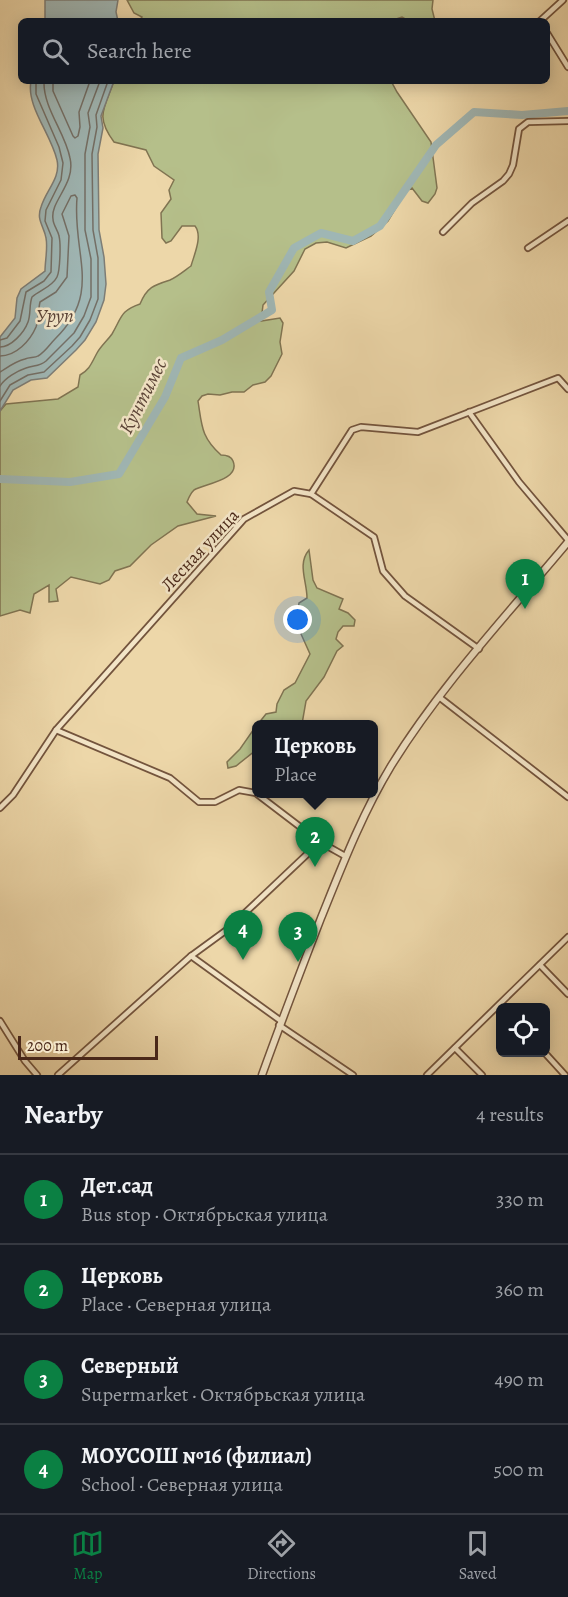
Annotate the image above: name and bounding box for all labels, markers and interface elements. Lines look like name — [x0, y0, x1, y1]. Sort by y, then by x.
search box — [18, 18, 550, 84]
icon: search — [39, 35, 72, 68]
text: Search here — [87, 36, 192, 66]
water label: Уруп — [36, 302, 74, 329]
water label: Кунтимес — [113, 354, 173, 438]
street label: Лесная улица — [156, 503, 245, 596]
pin: 1 — [506, 560, 544, 609]
your location — [283, 605, 312, 634]
popup — [252, 720, 378, 798]
text: Церковь — [274, 731, 356, 761]
text: Place — [274, 761, 317, 788]
pin: 2 — [296, 818, 334, 867]
pin: 4 — [224, 910, 262, 960]
pin: 3 — [278, 912, 318, 962]
map controls — [496, 1003, 550, 1057]
button: locate — [496, 1003, 550, 1057]
scale bar — [18, 1033, 158, 1060]
text: 200 m — [27, 1035, 68, 1057]
text: Nearby — [24, 1097, 103, 1132]
text: 4 results — [476, 1101, 544, 1128]
text: Дет.сад — [81, 1171, 153, 1201]
text: 1 — [40, 1186, 47, 1213]
text: 330 m — [496, 1186, 544, 1213]
text: Bus stop · Октябрьская улица — [81, 1201, 328, 1228]
text: Церковь — [81, 1261, 163, 1291]
text: 2 — [39, 1276, 48, 1303]
text: 360 m — [495, 1276, 544, 1303]
text: Place · Северная улица — [81, 1291, 271, 1318]
text: Северный — [81, 1351, 179, 1381]
text: 3 — [39, 1366, 48, 1393]
text: 490 m — [495, 1366, 544, 1393]
text: Supermarket · Октябрьская улица — [81, 1381, 365, 1408]
text: МОУСОШ №16 (филиал) — [81, 1441, 312, 1471]
text: 4 — [39, 1456, 48, 1483]
text: 500 m — [493, 1456, 544, 1483]
text: School · Северная улица — [81, 1471, 283, 1498]
tab: Map — [71, 1527, 104, 1585]
tab: Directions — [247, 1527, 316, 1585]
tab: Saved — [459, 1527, 497, 1585]

